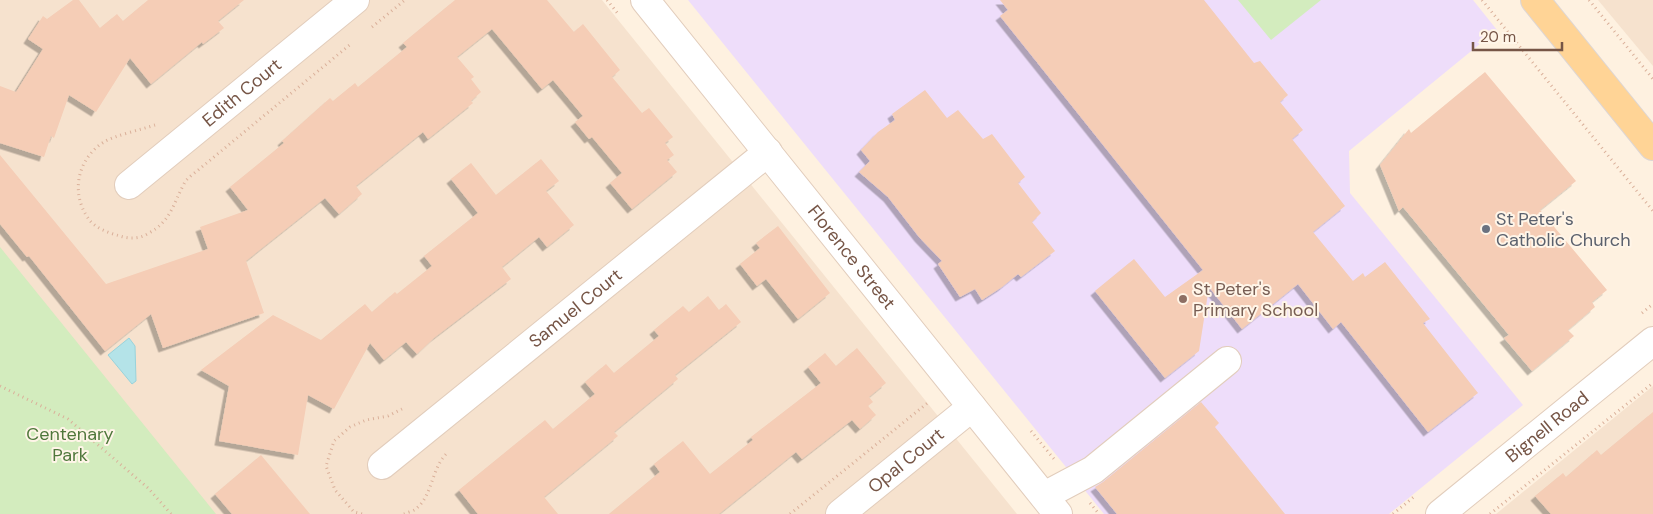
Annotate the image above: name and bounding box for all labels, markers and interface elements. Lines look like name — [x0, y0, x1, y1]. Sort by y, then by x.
scale bar — [1473, 20, 1562, 52]
text: 20 m — [1480, 27, 1516, 47]
street label: Edith Court — [197, 53, 287, 132]
street label: Florence Street — [802, 200, 901, 315]
place label: St Peter's Catholic Church — [1496, 207, 1630, 252]
marker: St Peter's Catholic Church — [1480, 223, 1492, 235]
street label: Samuel Court — [524, 263, 627, 353]
place label: St Peter's Primary School — [1193, 277, 1318, 322]
marker: St Peter's Primary School — [1177, 293, 1189, 305]
street label: Bignell Road — [1501, 386, 1594, 468]
park label: Centenary Park — [26, 422, 114, 467]
street label: Opal Court — [863, 422, 949, 499]

